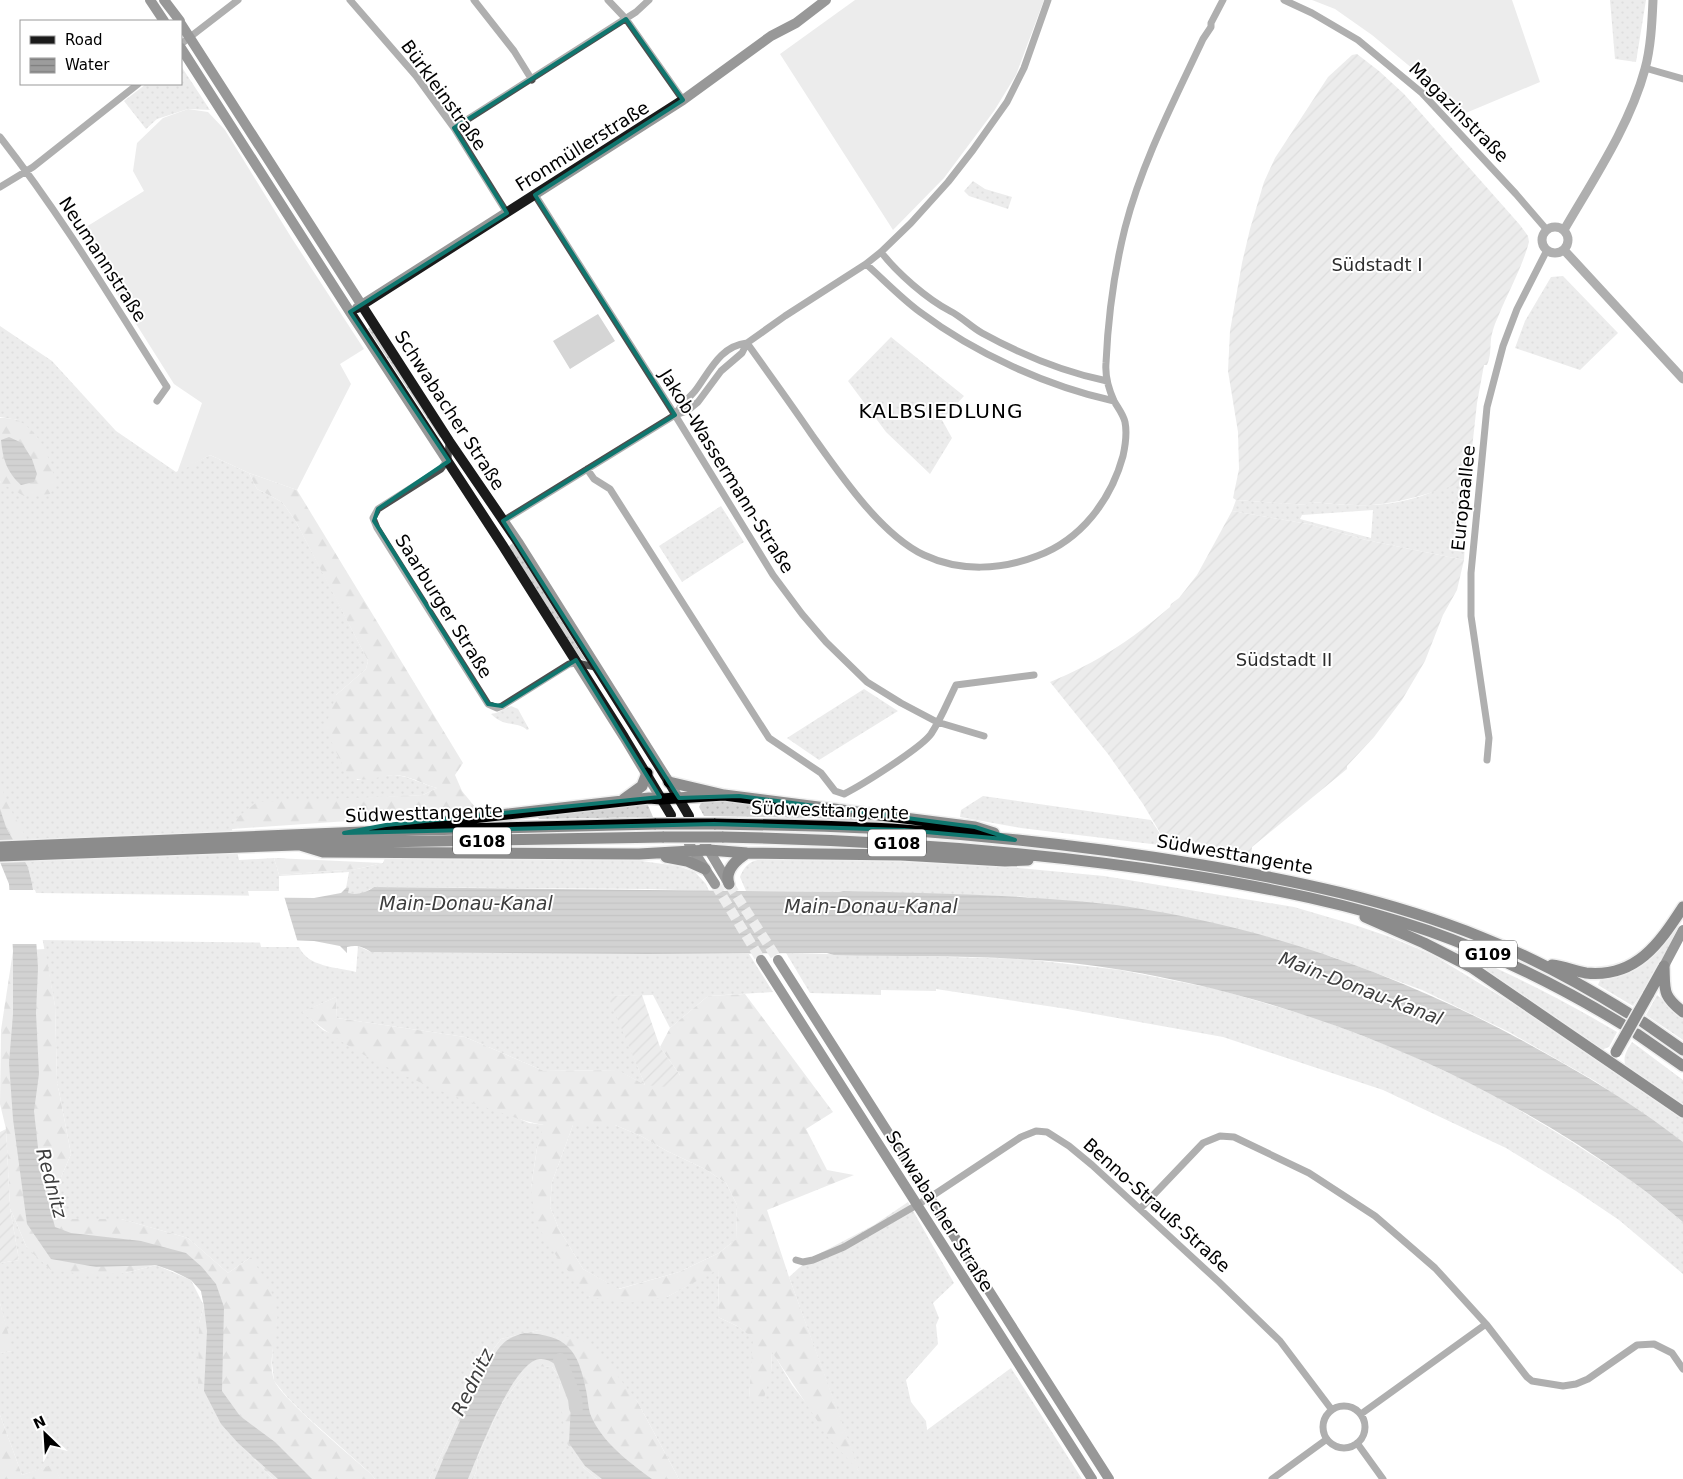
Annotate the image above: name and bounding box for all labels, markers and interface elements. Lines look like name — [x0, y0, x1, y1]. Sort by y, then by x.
legend — [20, 20, 182, 85]
text: Road — [65, 31, 103, 49]
street label: Bürkleinstraße — [397, 36, 491, 154]
text: Water — [65, 56, 110, 74]
street label: Magazinstraße — [1405, 58, 1513, 166]
street label: Fronmüllerstraße — [511, 97, 653, 195]
street label: Neumannstraße — [55, 193, 151, 325]
park label: Südstadt I — [1331, 254, 1423, 275]
street label: Schwabacher Straße — [391, 326, 509, 494]
street label: Jakob-Wassermann-Straße — [655, 364, 798, 577]
district label: KALBSIEDLUNG — [859, 399, 1023, 423]
street label: Europaallee — [1447, 444, 1479, 552]
street label: Saarburger Straße — [391, 530, 497, 682]
park label: Südstadt II — [1236, 649, 1332, 670]
street label: Südwesttangente — [751, 797, 909, 823]
street label: Südwesttangente — [345, 800, 503, 826]
road number: G108 — [453, 828, 511, 854]
road number: G108 — [868, 830, 926, 856]
street label: Südwesttangente — [1155, 830, 1315, 878]
water label: Main-Donau-Kanal — [379, 892, 553, 914]
water label: Main-Donau-Kanal — [784, 895, 958, 917]
road number: G109 — [1459, 941, 1517, 968]
water label: Main-Donau-Kanal — [1276, 947, 1447, 1030]
street label: Schwabacher Straße — [882, 1127, 998, 1295]
street label: Benno-Strauß-Straße — [1079, 1134, 1235, 1276]
water label: Rednitz — [32, 1146, 72, 1221]
water label: Rednitz — [446, 1344, 498, 1419]
north arrow — [20, 1409, 70, 1459]
text: N — [31, 1412, 48, 1432]

